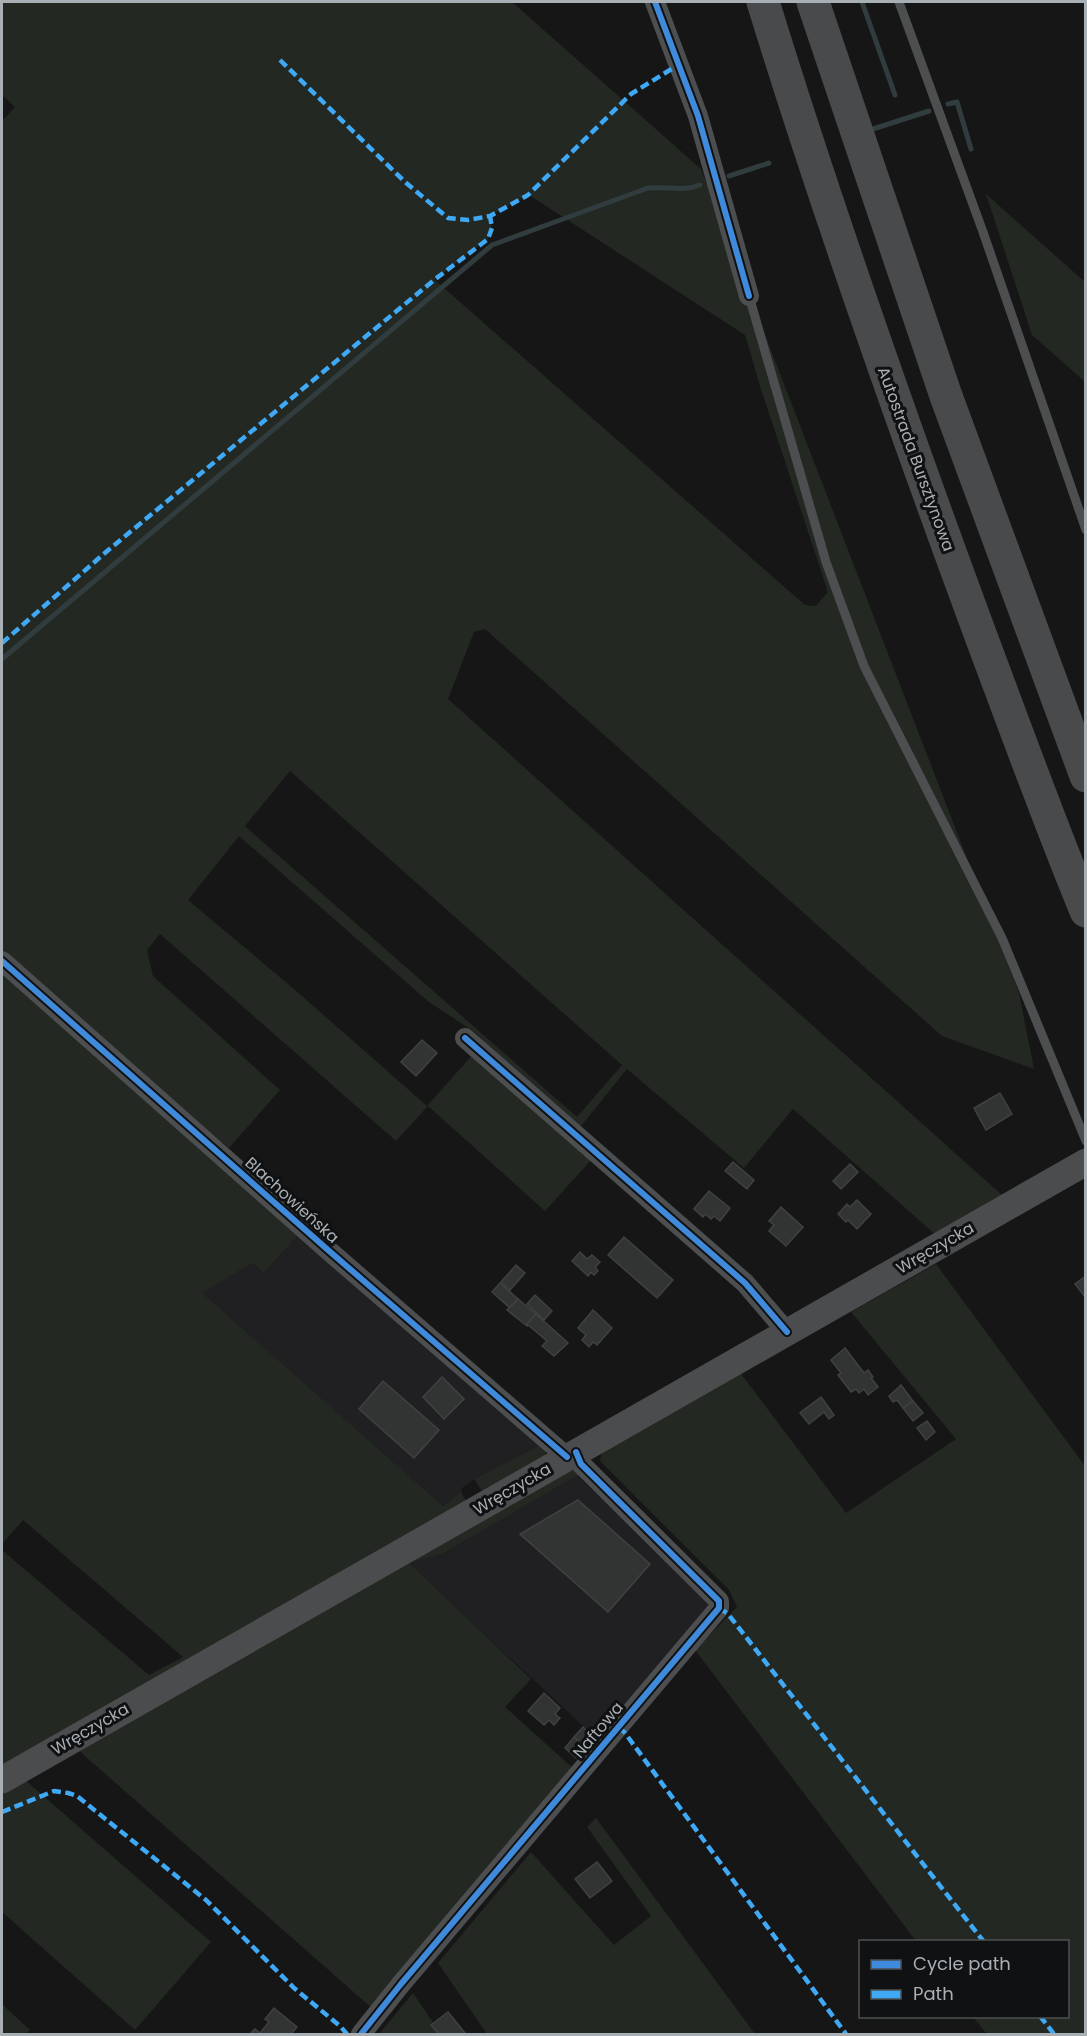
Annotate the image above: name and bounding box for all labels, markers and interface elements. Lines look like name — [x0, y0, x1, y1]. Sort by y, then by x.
street label: Autostrada Bursztynowa — [872, 364, 960, 554]
street label: Blachowieńska — [240, 1152, 344, 1248]
street label: Wręczycka — [892, 1216, 978, 1280]
street label: Wręczycka — [469, 1457, 555, 1521]
street label: Wręczycka — [47, 1697, 133, 1761]
street label: Naftowa — [568, 1697, 628, 1763]
legend — [859, 1940, 1069, 2018]
text: Cycle path — [913, 1951, 1011, 1976]
text: Path — [913, 1981, 954, 2006]

